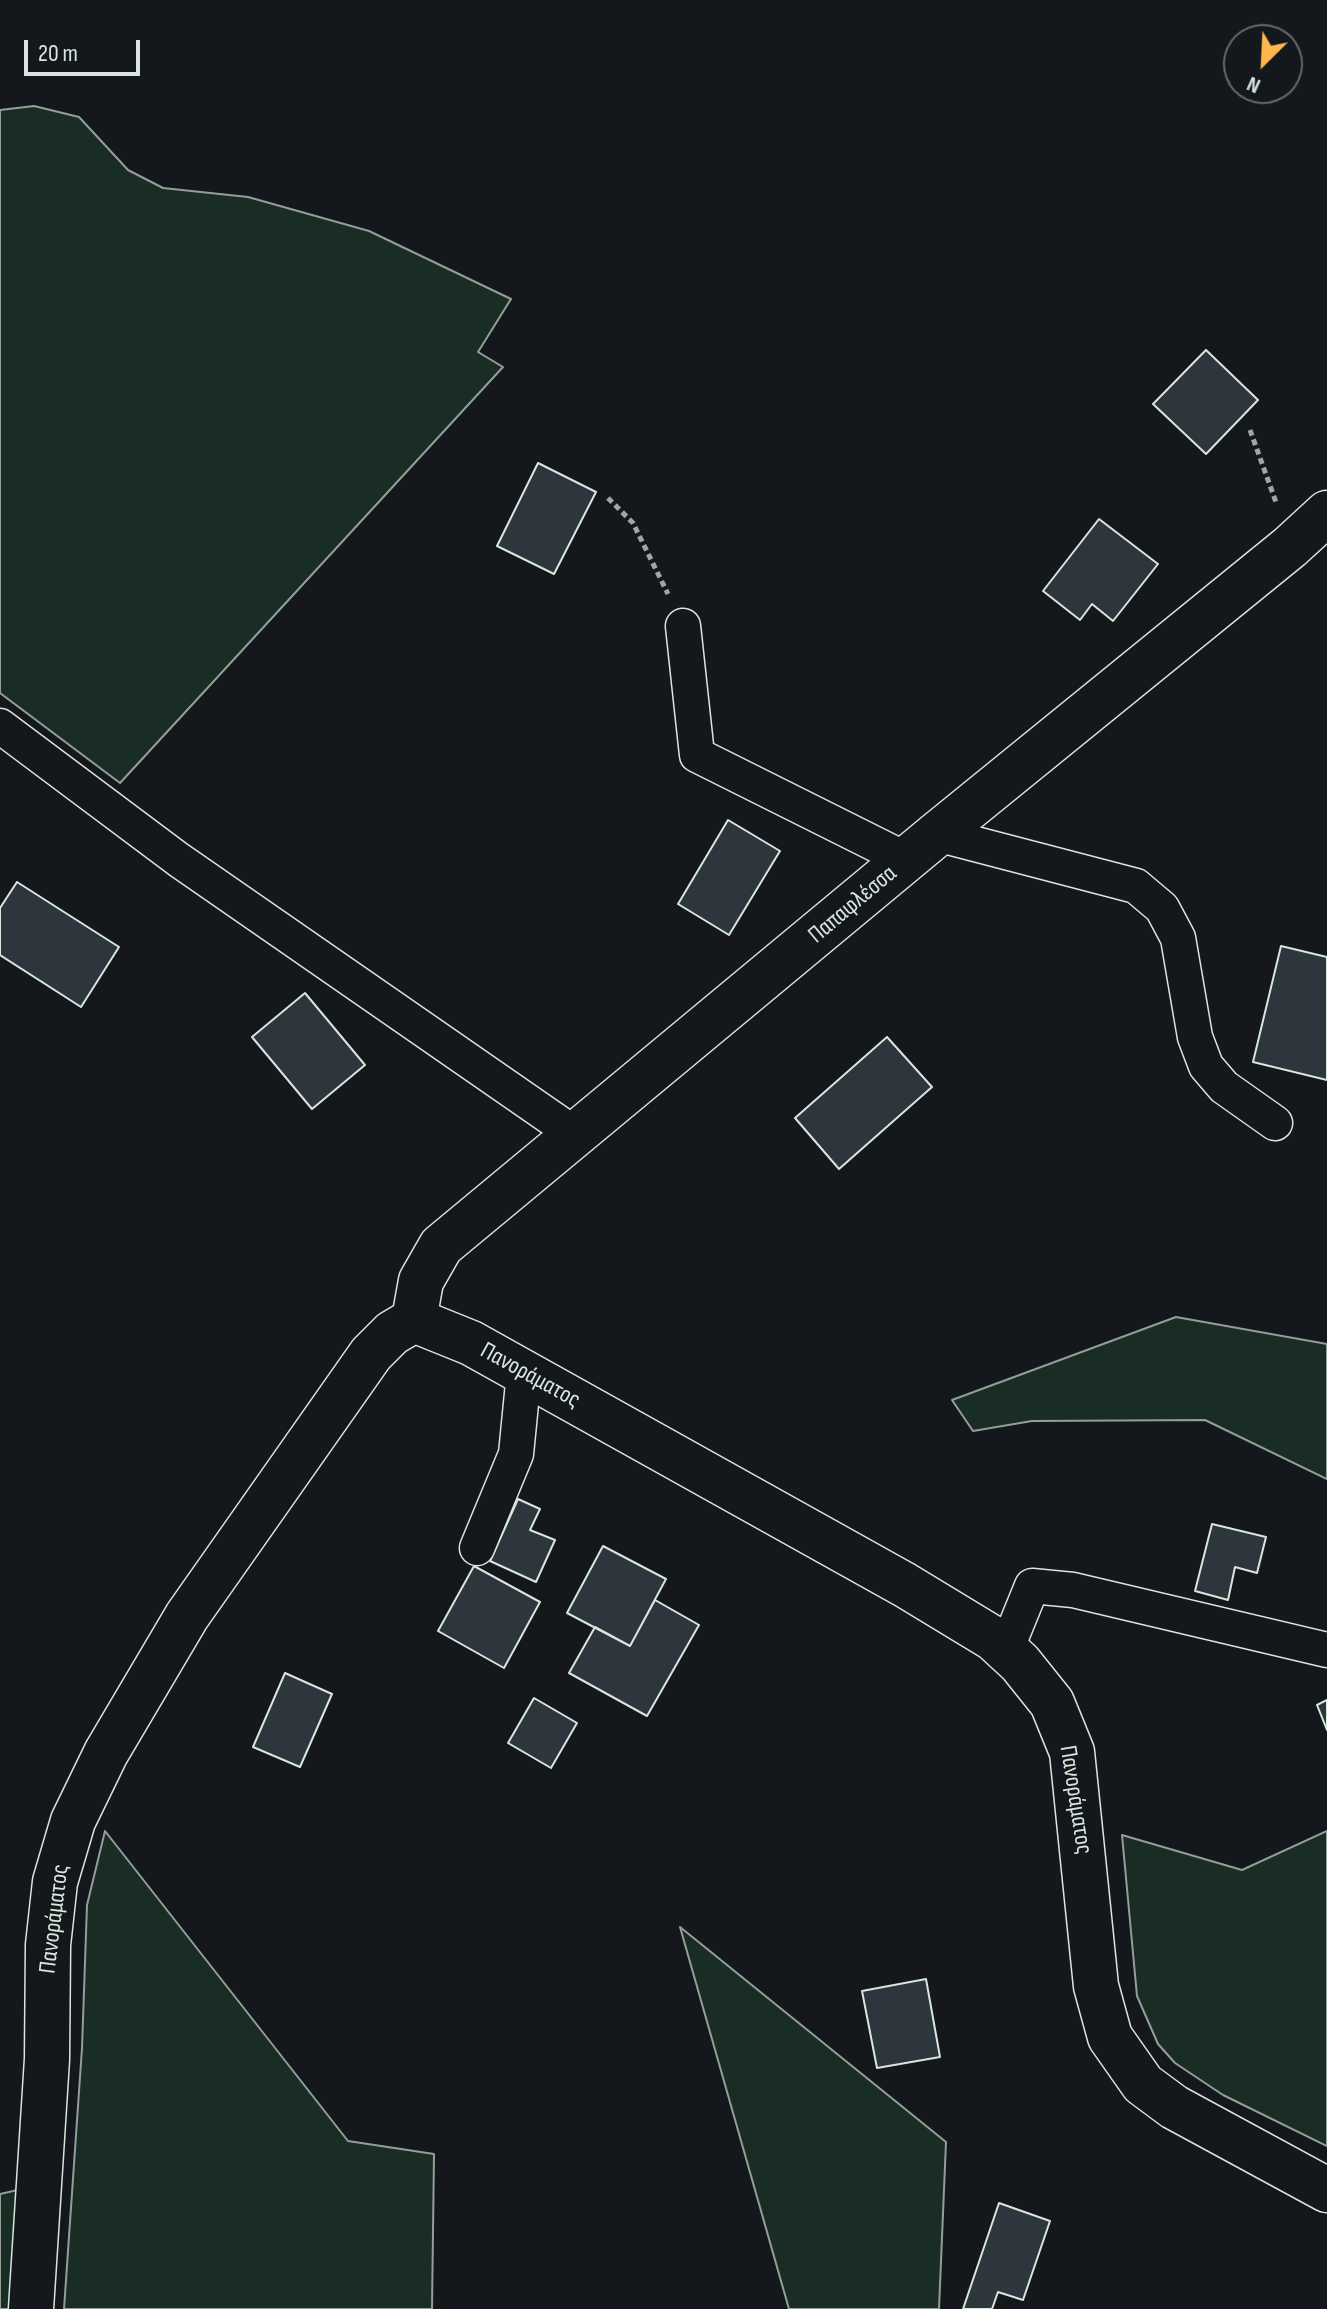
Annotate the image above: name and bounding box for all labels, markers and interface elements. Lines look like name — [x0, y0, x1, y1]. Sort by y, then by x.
scale bar — [28, 24, 144, 74]
north arrow — [1223, 24, 1303, 104]
text: 20 m — [38, 39, 78, 68]
text: N — [1243, 70, 1265, 99]
street label: Παπαφλέσσα — [803, 860, 903, 950]
street label: Πανοράματος — [475, 1337, 585, 1415]
street label: Πανοράματος — [1052, 1744, 1098, 1856]
street label: Πανοράματος — [34, 1863, 76, 1975]

